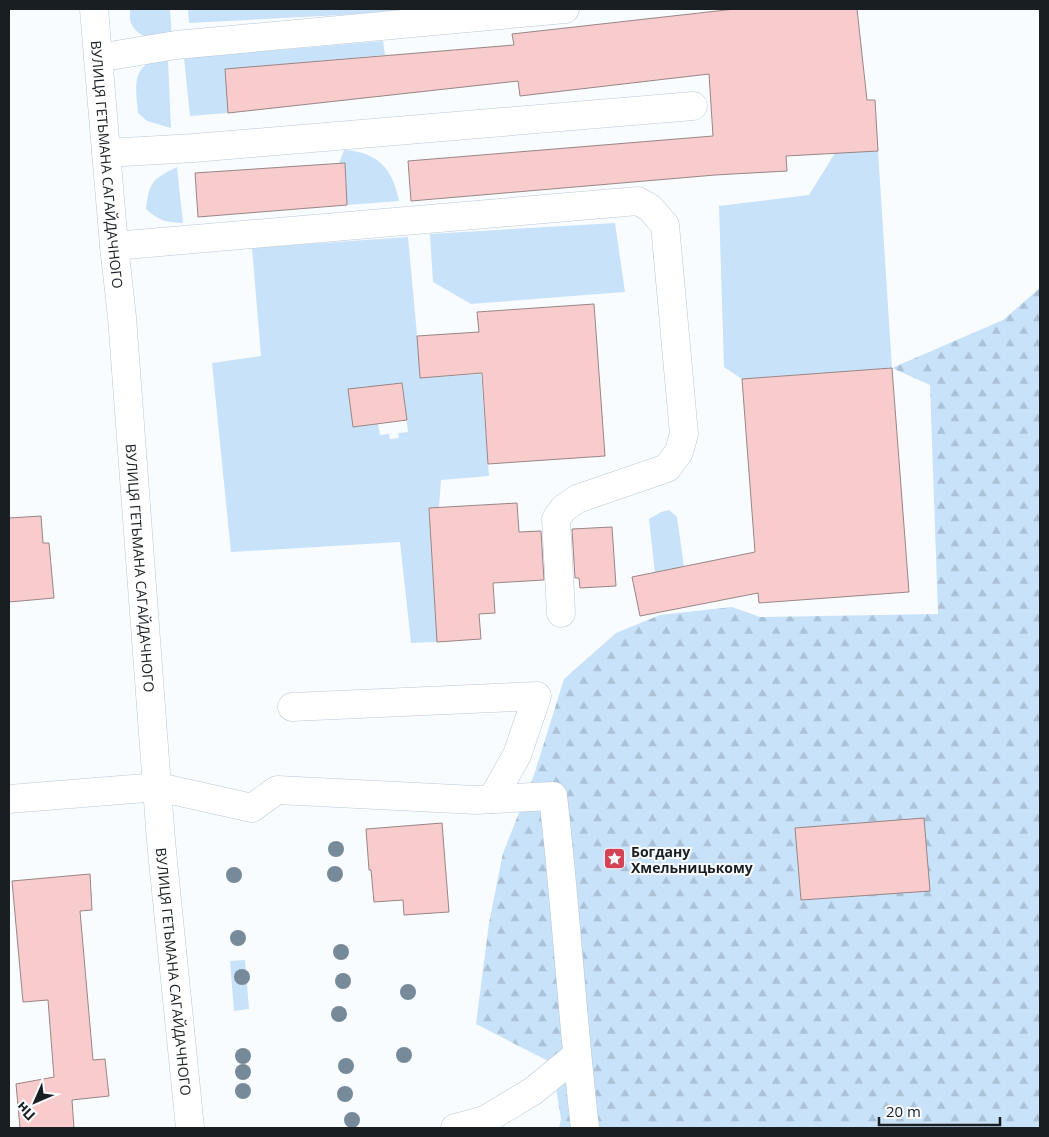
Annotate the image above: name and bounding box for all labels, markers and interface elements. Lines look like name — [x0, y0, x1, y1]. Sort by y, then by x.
street label: ВУЛИЦЯ ГЕТЬМАНА САГАЙДАЧНОГО — [87, 40, 128, 290]
street label: ВУЛИЦЯ ГЕТЬМАНА САГАЙДАЧНОГО — [122, 443, 159, 693]
place label: Богдану Хмельницькому — [631, 842, 753, 877]
street label: ВУЛИЦЯ ГЕТЬМАНА САГАЙДАЧНОГО — [152, 847, 196, 1097]
place icon: Богдану Хмельницькому — [603, 847, 627, 871]
north arrow — [10, 1077, 60, 1127]
scale bar — [879, 1094, 1000, 1126]
text: Пн — [12, 1098, 39, 1125]
text: 20 m — [886, 1101, 921, 1121]

